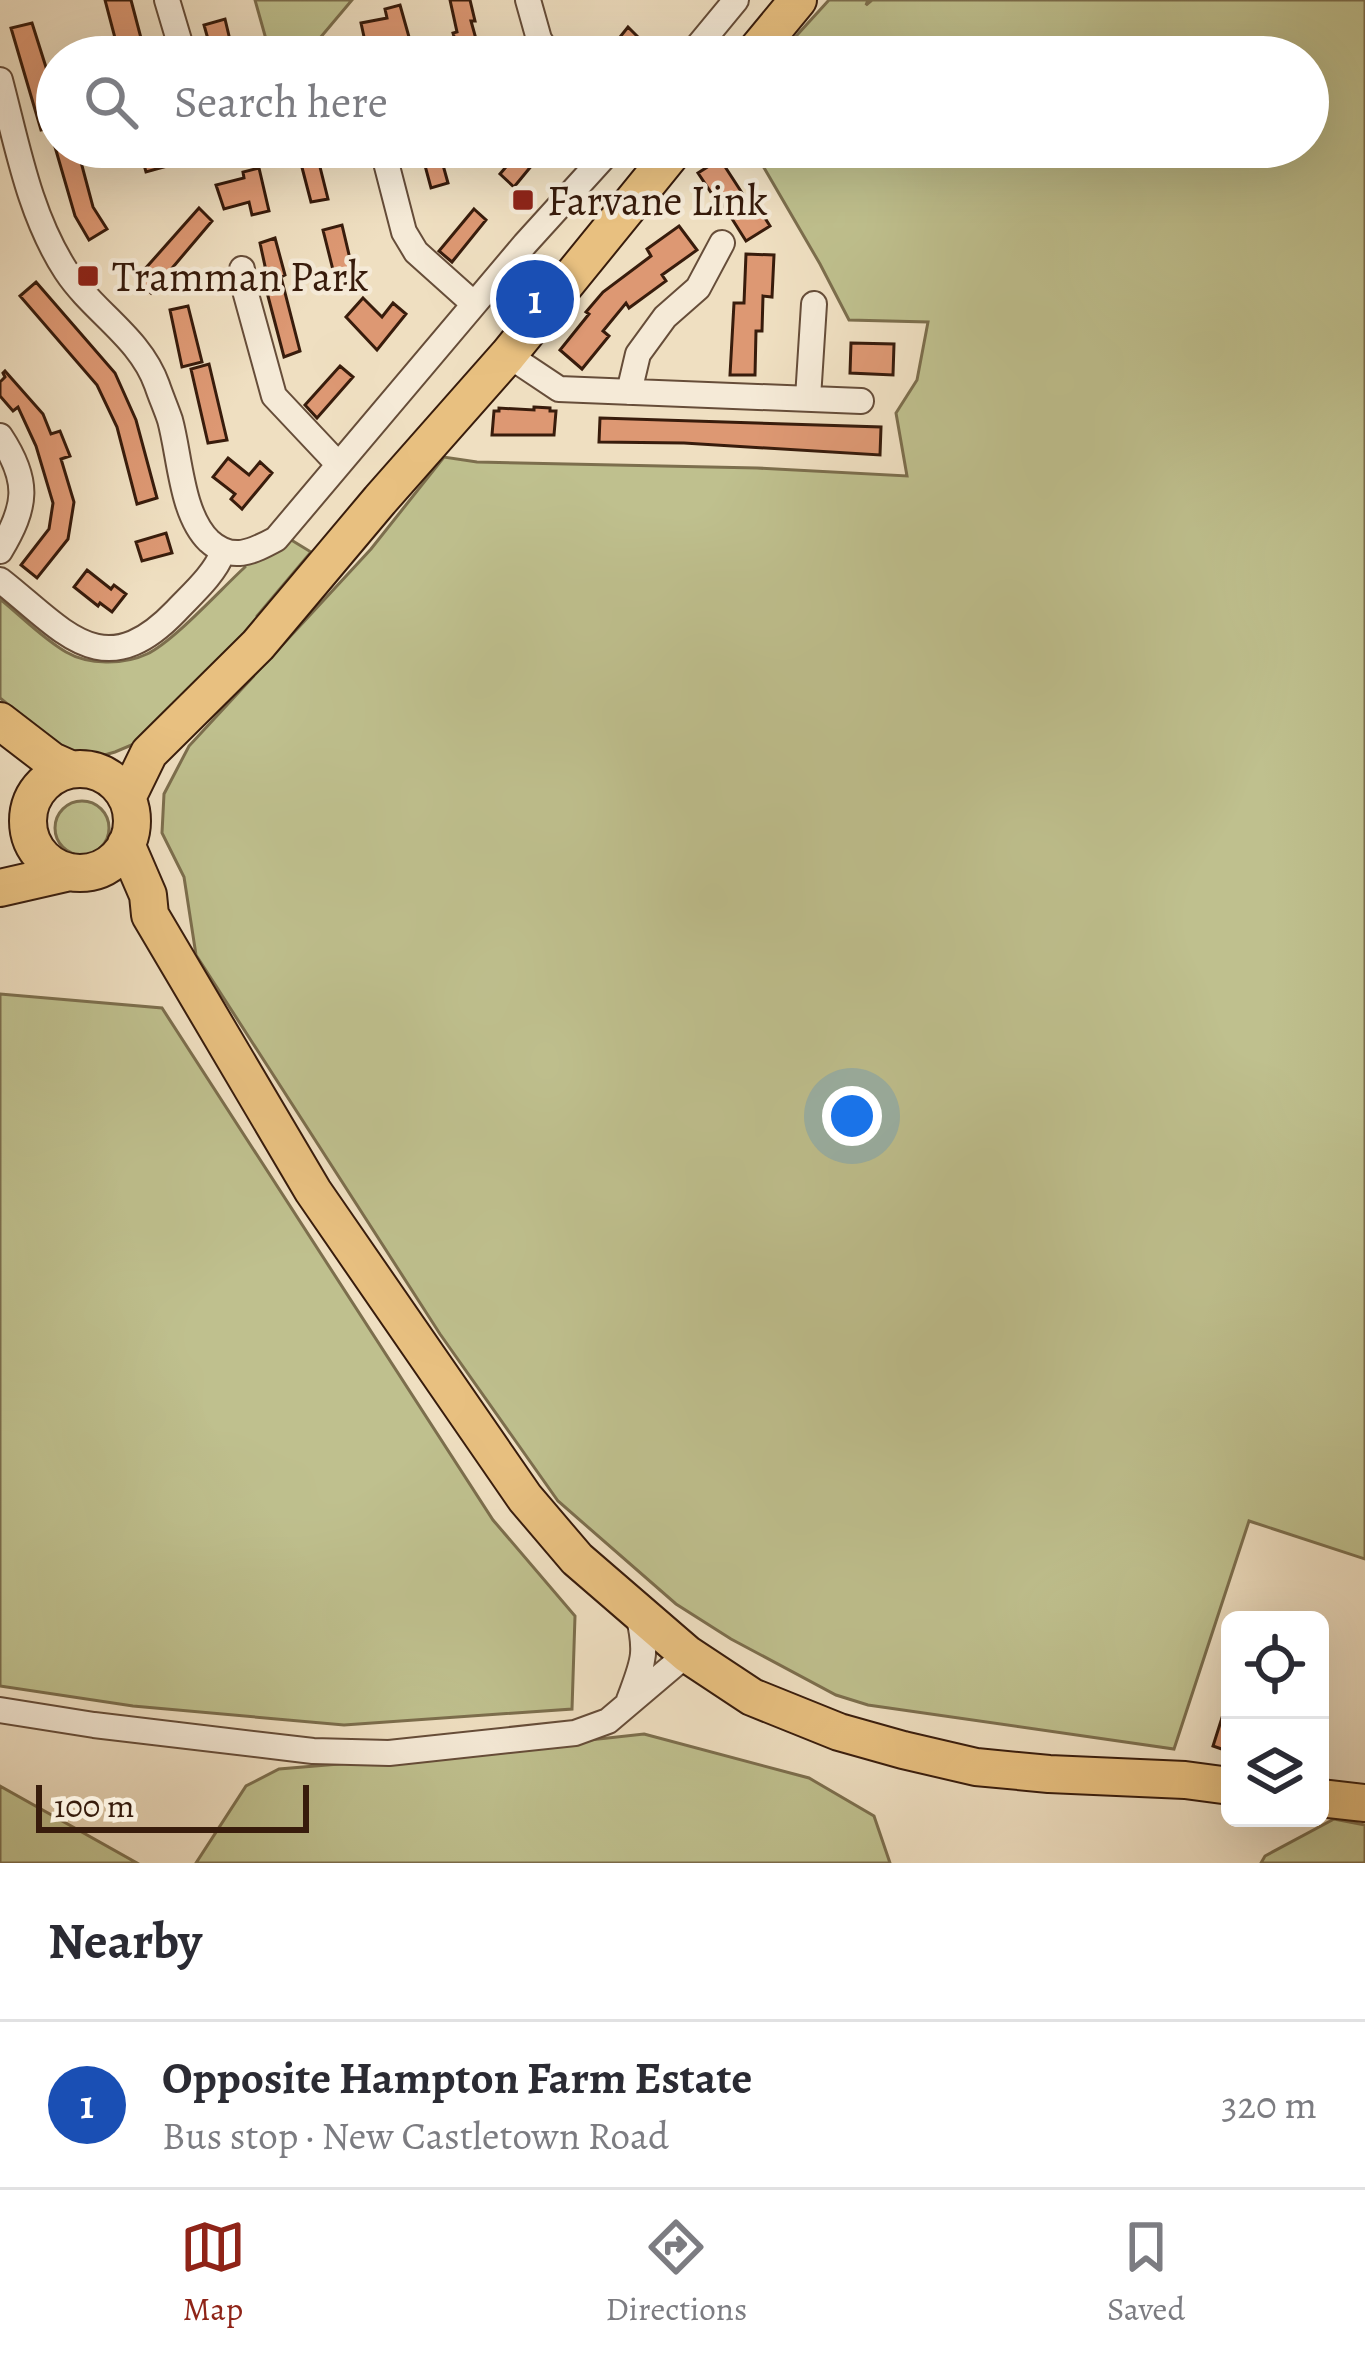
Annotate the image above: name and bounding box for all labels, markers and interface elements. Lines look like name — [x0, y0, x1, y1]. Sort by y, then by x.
search box — [36, 36, 1329, 168]
icon: search — [78, 69, 144, 135]
text: Search here — [174, 71, 388, 133]
place label: Farvane Link — [547, 172, 768, 229]
marker: Farvane Link — [510, 187, 536, 213]
place label: Tramman Park — [112, 248, 369, 305]
pin: 1 — [496, 254, 574, 344]
marker: Tramman Park — [75, 263, 101, 289]
your location — [822, 1086, 882, 1146]
map controls — [1221, 1611, 1329, 1827]
button: locate — [1221, 1611, 1329, 1719]
button: layers — [1221, 1719, 1329, 1827]
scale bar — [36, 1779, 309, 1832]
text: 100 m — [54, 1783, 134, 1828]
text: Nearby — [48, 1906, 202, 1976]
text: Opposite Hampton Farm Estate — [162, 2047, 752, 2109]
text: 1 — [80, 2078, 94, 2131]
text: 320 m — [1221, 2078, 1317, 2131]
text: Bus stop · New Castletown Road — [162, 2109, 669, 2162]
tab: Map — [180, 2214, 246, 2331]
tab: Directions — [606, 2214, 747, 2331]
tab: Saved — [1107, 2214, 1185, 2331]

